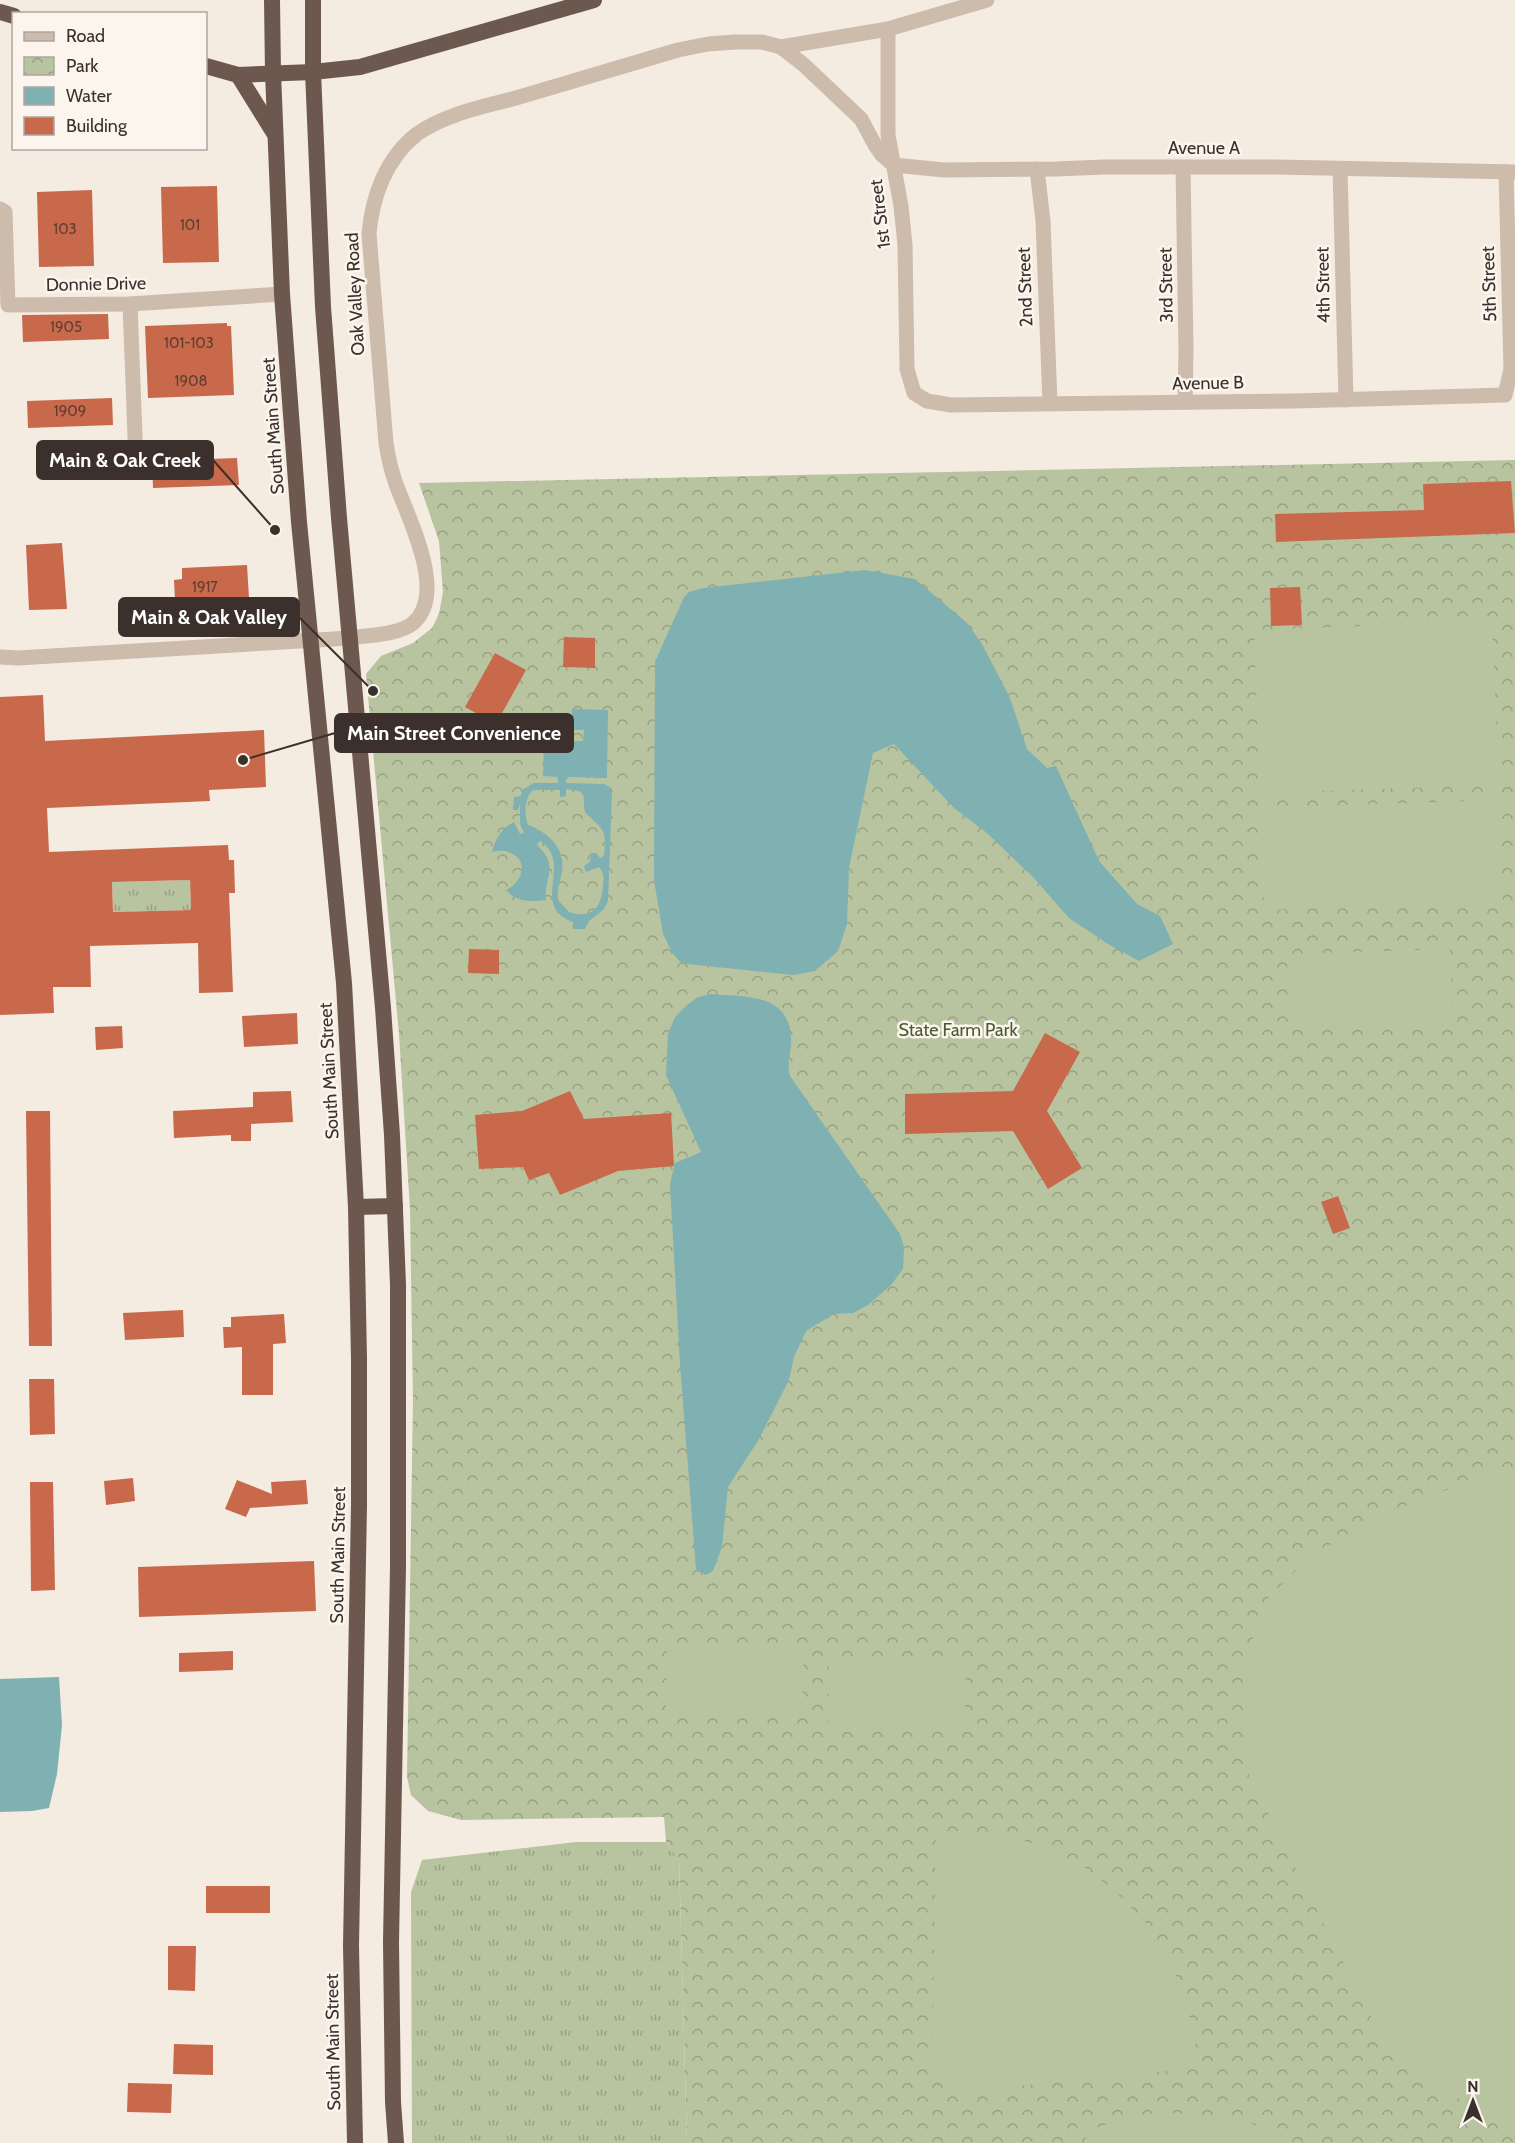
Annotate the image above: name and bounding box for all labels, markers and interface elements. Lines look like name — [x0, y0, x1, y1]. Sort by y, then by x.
legend — [12, 12, 207, 150]
text: Road — [66, 25, 105, 47]
text: Park — [66, 55, 99, 77]
text: Water — [66, 85, 112, 107]
text: Building — [66, 115, 128, 137]
street label: Avenue A — [1168, 137, 1240, 159]
street label: 1st Street — [865, 178, 895, 250]
house number: 101 — [180, 216, 200, 234]
house number: 103 — [53, 220, 77, 238]
street label: Oak Valley Road — [341, 232, 369, 356]
street label: 5th Street — [1477, 246, 1501, 322]
street label: 2nd Street — [1013, 247, 1037, 327]
street label: 3rd Street — [1154, 247, 1178, 323]
street label: 4th Street — [1311, 247, 1335, 323]
street label: Donnie Drive — [46, 272, 146, 296]
house number: 1905 — [50, 318, 82, 336]
house number: 101-103 — [164, 334, 214, 352]
street label: South Main Street — [257, 357, 289, 495]
street label: Avenue B — [1172, 371, 1244, 395]
house number: 1908 — [175, 372, 207, 390]
house number: 1909 — [54, 402, 86, 420]
callout: Main & Oak Creek — [37, 441, 213, 479]
text: Main & Oak Creek — [49, 448, 201, 472]
house number: 1917 — [192, 578, 218, 596]
callout: Main & Oak Valley — [119, 598, 299, 636]
text: Main & Oak Valley — [131, 605, 287, 629]
callout: Main Street Convenience — [335, 714, 573, 752]
text: Main Street Convenience — [347, 721, 561, 745]
street label: South Main Street — [314, 1002, 344, 1140]
park label: State Farm Park — [898, 1019, 1018, 1041]
street label: South Main Street — [326, 1486, 350, 1624]
street label: South Main Street — [321, 1973, 345, 2111]
north arrow — [1443, 2071, 1503, 2131]
text: N — [1467, 2077, 1479, 2096]

